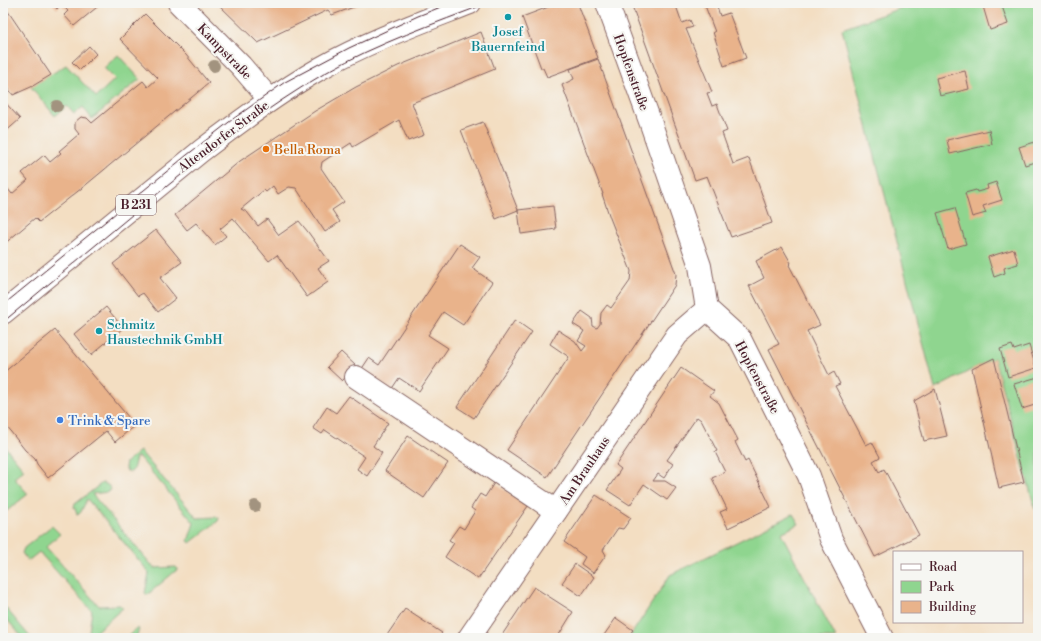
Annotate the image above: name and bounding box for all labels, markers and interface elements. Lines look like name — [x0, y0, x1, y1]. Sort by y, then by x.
marker: Josef Bauernfeind — [503, 12, 513, 22]
street label: Kampstraße — [194, 20, 255, 83]
place label: Josef Bauernfeind — [470, 24, 545, 55]
street label: Hopfenstraße — [610, 32, 652, 113]
street label: Altendorfer Straße — [174, 97, 273, 177]
place label: Bella Roma — [273, 142, 341, 158]
marker: Bella Roma — [261, 144, 271, 154]
road number: B 231 — [116, 195, 156, 215]
place label: Schmitz Haustechnik GmbH — [107, 317, 223, 348]
marker: Schmitz Haustechnik GmbH — [94, 326, 104, 336]
street label: Hopfenstraße — [731, 338, 783, 417]
place label: Trink & Spare — [68, 413, 151, 429]
marker: Trink & Spare — [55, 415, 65, 425]
street label: Am Brauhaus — [556, 433, 614, 509]
legend — [893, 551, 1023, 623]
text: Road — [929, 560, 957, 575]
text: Park — [929, 580, 955, 595]
text: Building — [928, 600, 977, 615]

